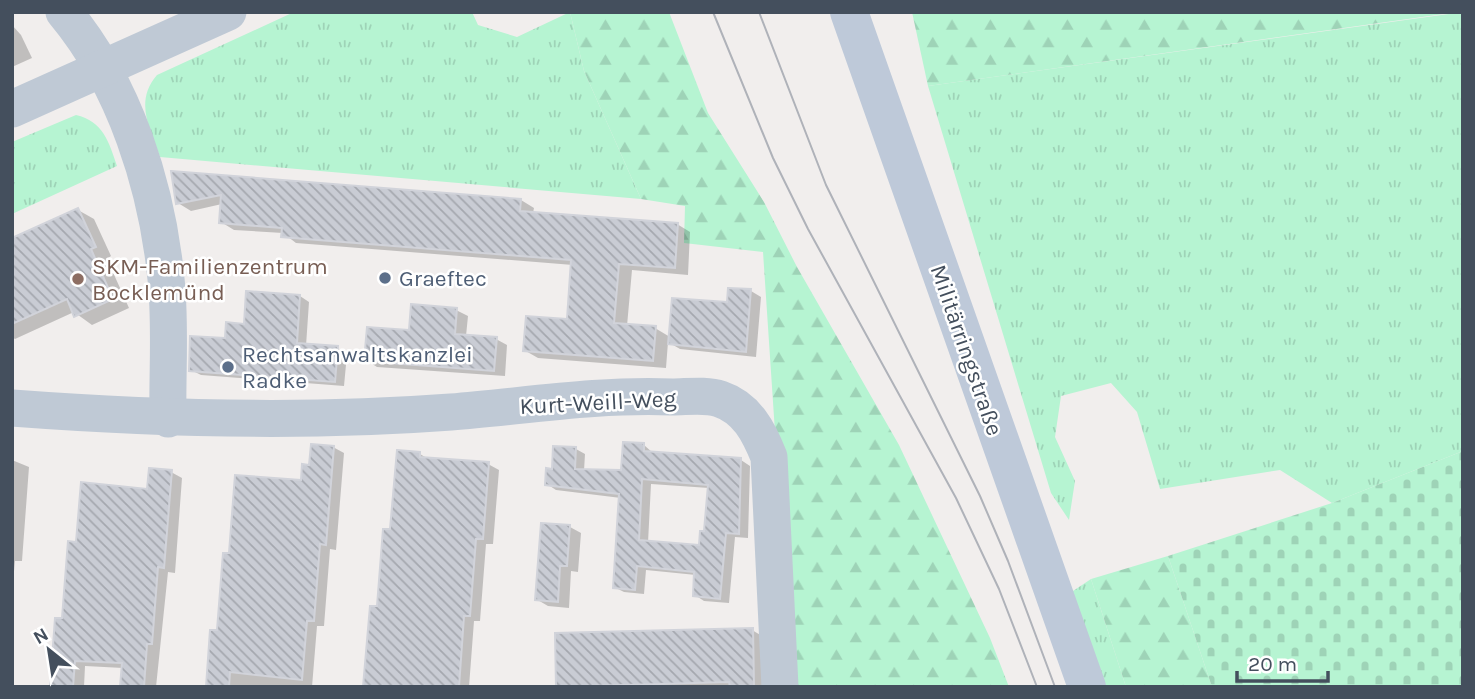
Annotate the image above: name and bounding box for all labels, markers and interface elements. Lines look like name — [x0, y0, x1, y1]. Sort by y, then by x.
place label: SKM-Familienzentrum Bocklemünd — [92, 253, 328, 306]
street label: Militärringstraße — [925, 261, 1008, 439]
place label: Graeftec — [399, 265, 487, 292]
marker: Graeftec — [377, 270, 393, 286]
marker: SKM-Familienzentrum Bocklemünd — [70, 271, 86, 287]
place label: Rechtsanwaltskanzlei Radke — [242, 341, 473, 394]
marker: Rechtsanwaltskanzlei Radke — [220, 359, 236, 375]
street label: Kurt-Weill-Weg — [519, 385, 677, 420]
north arrow — [14, 615, 84, 685]
text: N — [30, 623, 52, 649]
scale bar — [1237, 640, 1328, 684]
text: 20 m — [1248, 652, 1297, 676]

